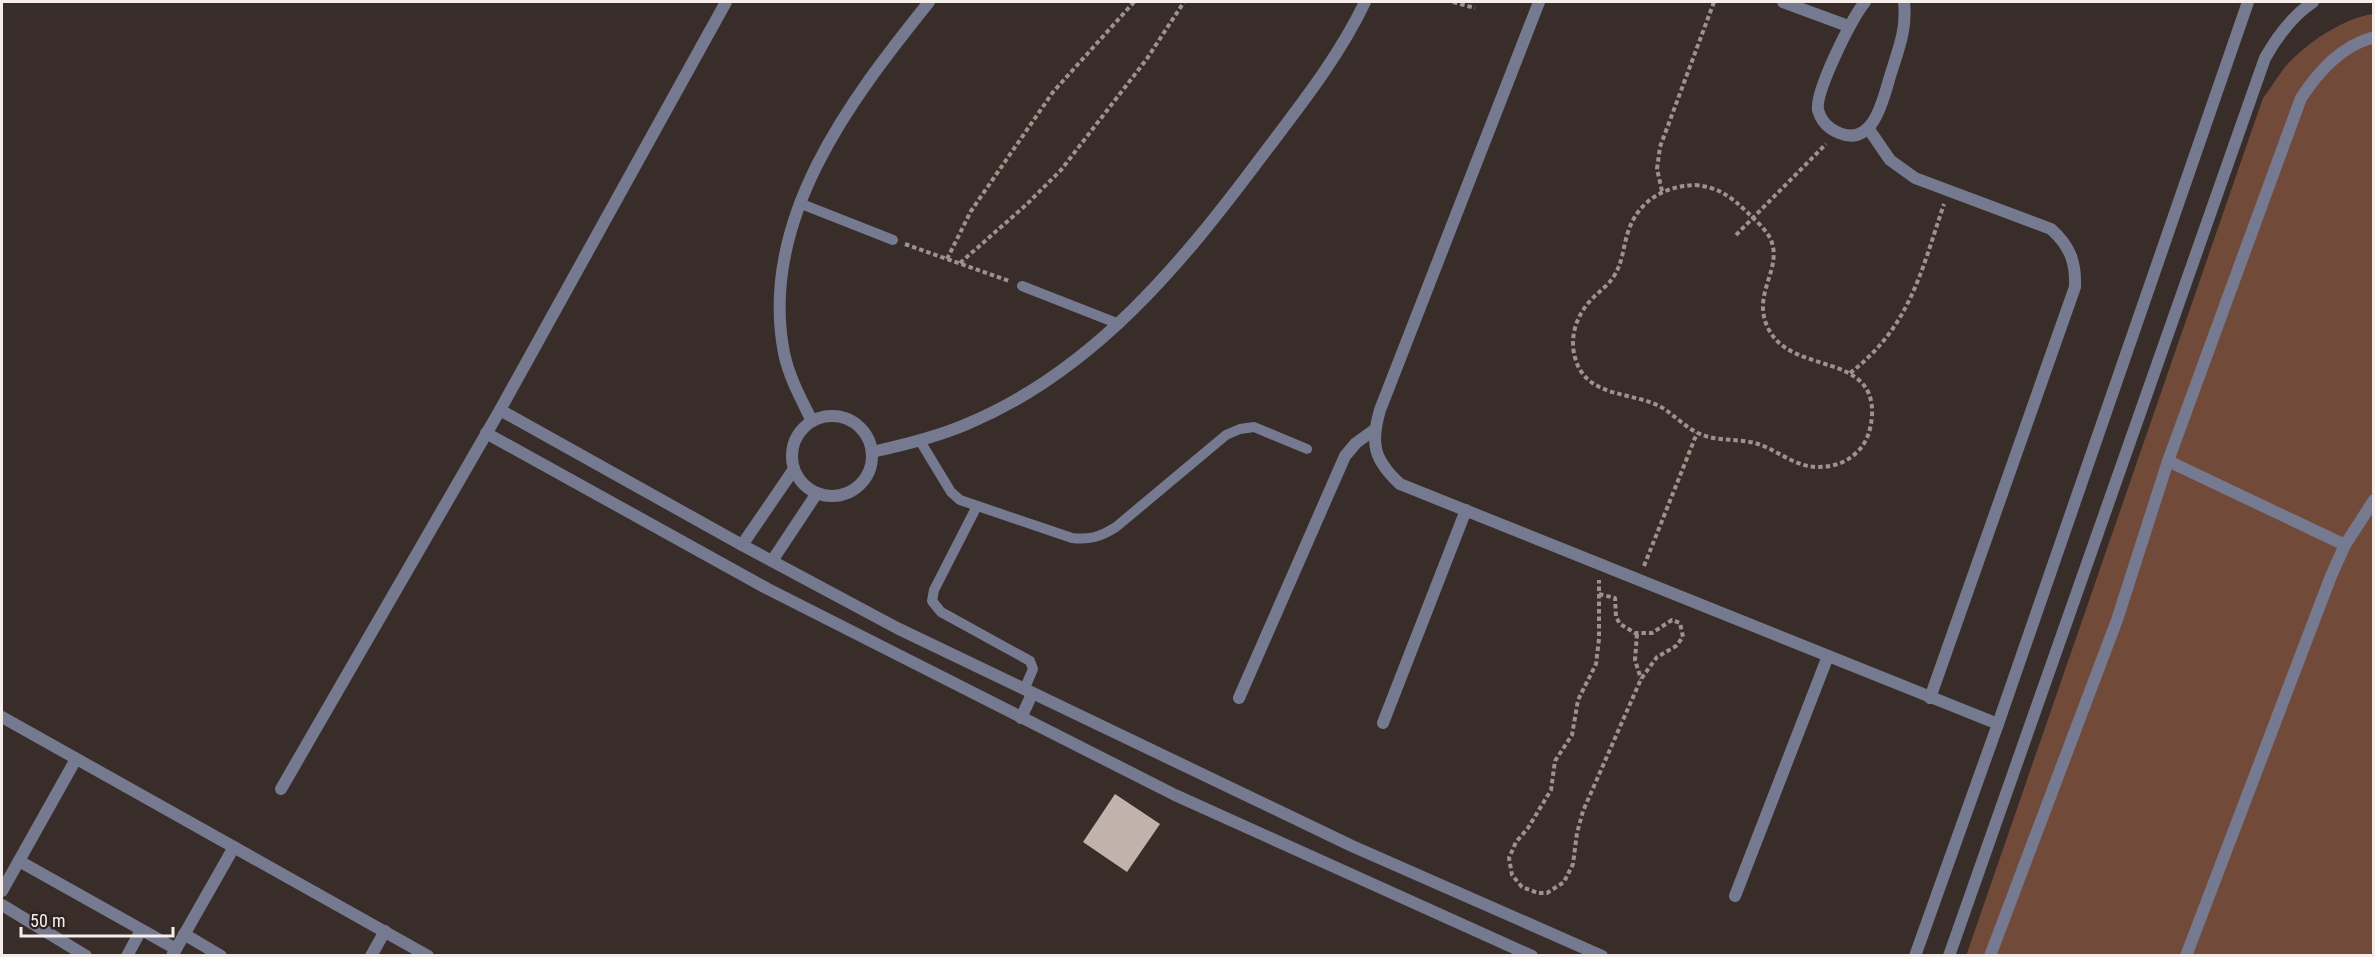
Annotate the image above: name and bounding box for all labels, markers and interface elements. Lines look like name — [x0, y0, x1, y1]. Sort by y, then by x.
scale bar — [21, 900, 172, 938]
text: 50 m — [30, 910, 65, 931]

